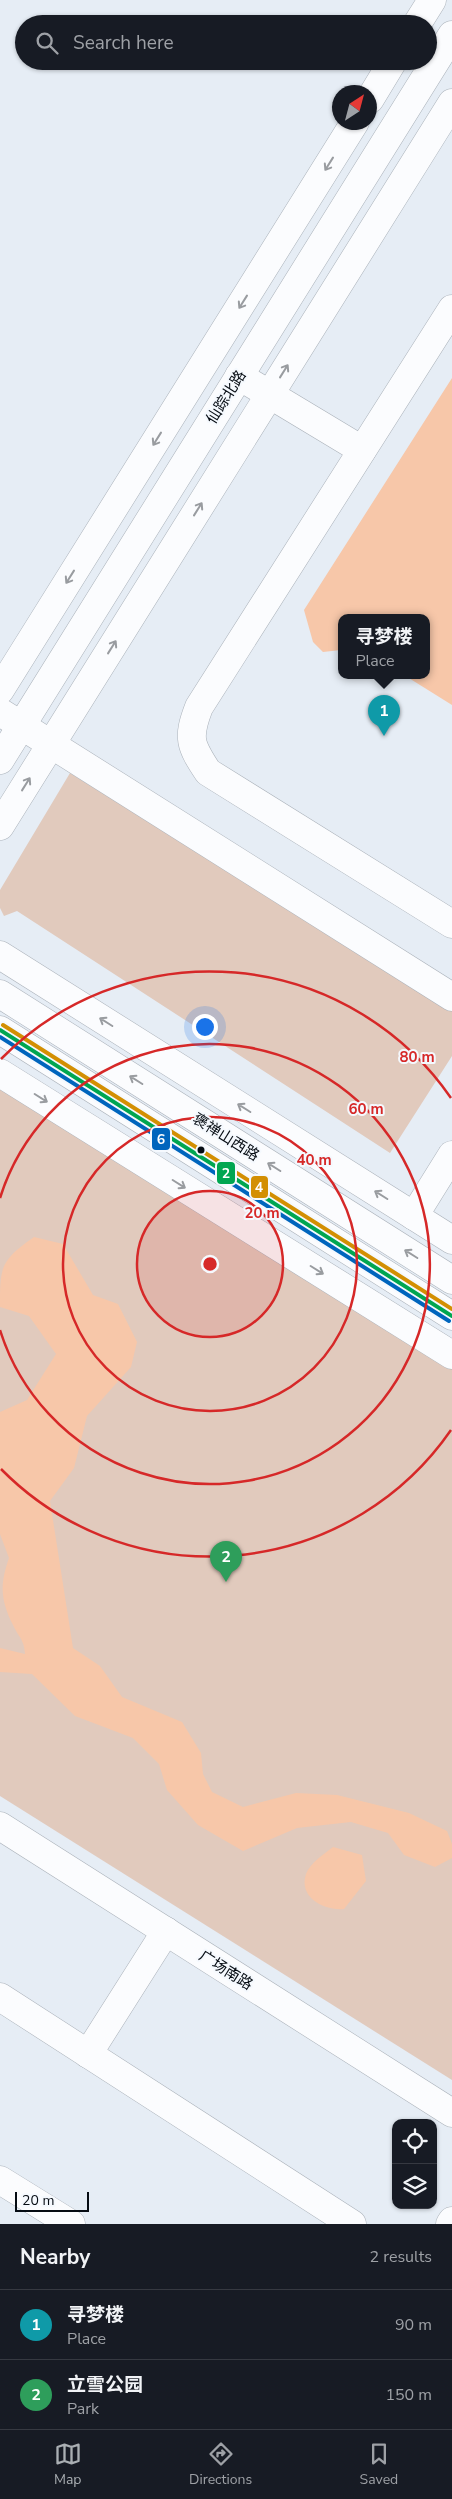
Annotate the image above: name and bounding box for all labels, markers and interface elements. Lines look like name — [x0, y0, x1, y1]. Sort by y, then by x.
search box — [15, 15, 437, 70]
icon: search — [33, 29, 61, 57]
text: Search here — [73, 30, 174, 56]
north arrow — [332, 85, 377, 130]
one-way arrow — [324, 156, 334, 170]
one-way arrow — [238, 294, 248, 308]
one-way arrow — [280, 365, 290, 379]
street label: 仙踪北路 — [202, 366, 250, 428]
one-way arrow — [151, 432, 161, 446]
one-way arrow — [194, 502, 204, 516]
one-way arrow — [65, 570, 76, 584]
popup — [338, 614, 430, 679]
text: 寻梦楼 — [355, 624, 413, 650]
one-way arrow — [107, 640, 117, 654]
text: Place — [355, 650, 395, 672]
pin: 1 — [368, 695, 400, 736]
one-way arrow — [21, 778, 31, 792]
your location — [192, 1014, 218, 1040]
one-way arrow — [100, 1016, 114, 1026]
text: 80 m — [399, 1047, 435, 1067]
one-way arrow — [130, 1075, 144, 1085]
one-way arrow — [34, 1094, 48, 1104]
text: 60 m — [348, 1099, 384, 1119]
one-way arrow — [237, 1103, 251, 1113]
street label: 褒禅山西路 — [189, 1109, 263, 1165]
line badge: 6 — [151, 1127, 171, 1151]
text: 6 — [157, 1130, 165, 1149]
unlabelled marker — [196, 1145, 206, 1155]
text: 40 m — [296, 1150, 332, 1170]
line badge: 2 — [216, 1161, 236, 1185]
one-way arrow — [267, 1162, 281, 1172]
text: 2 — [222, 1164, 230, 1183]
line badge: 4 — [250, 1175, 269, 1199]
text: 4 — [255, 1178, 264, 1197]
one-way arrow — [172, 1180, 186, 1190]
one-way arrow — [375, 1190, 389, 1200]
text: 20 m — [244, 1203, 280, 1223]
one-way arrow — [404, 1249, 418, 1259]
centre of rings — [201, 1255, 219, 1273]
one-way arrow — [310, 1266, 324, 1276]
pin: 2 — [210, 1541, 242, 1582]
street label: 广场南路 — [195, 1946, 257, 1994]
map controls — [392, 2119, 437, 2209]
button: locate — [392, 2119, 437, 2164]
button: layers — [392, 2164, 437, 2209]
scale bar — [15, 2189, 89, 2212]
text: 20 m — [22, 2191, 54, 2210]
text: Nearby — [20, 2243, 90, 2271]
text: 2 results — [370, 2246, 432, 2268]
text: 寻梦楼 — [67, 2302, 124, 2328]
text: 1 — [31, 2314, 41, 2336]
text: 90 m — [395, 2314, 432, 2336]
text: Place — [67, 2328, 106, 2350]
text: 立雪公园 — [67, 2372, 143, 2398]
text: 2 — [31, 2384, 41, 2406]
text: 150 m — [385, 2384, 432, 2406]
text: Park — [67, 2398, 99, 2420]
tab: Map — [54, 2440, 82, 2489]
tab: Directions — [189, 2440, 252, 2489]
tab: Saved — [360, 2440, 398, 2489]

